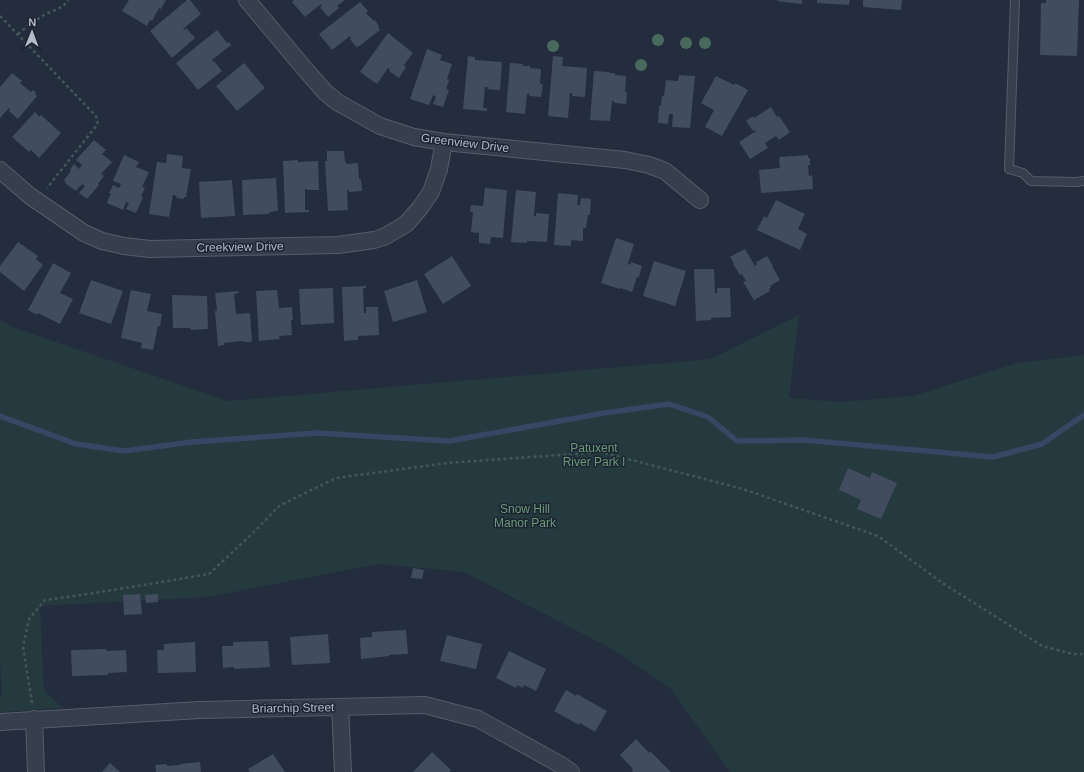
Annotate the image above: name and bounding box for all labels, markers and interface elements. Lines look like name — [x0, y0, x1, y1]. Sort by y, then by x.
north arrow — [12, 12, 52, 52]
text: N — [28, 16, 36, 28]
street label: Greenview Drive — [420, 131, 510, 155]
street label: Creekview Drive — [196, 239, 284, 255]
park label: Patuxent River Park I — [563, 441, 625, 469]
park label: Snow Hill Manor Park — [494, 502, 557, 530]
street label: Briarchip Street — [252, 700, 335, 716]

